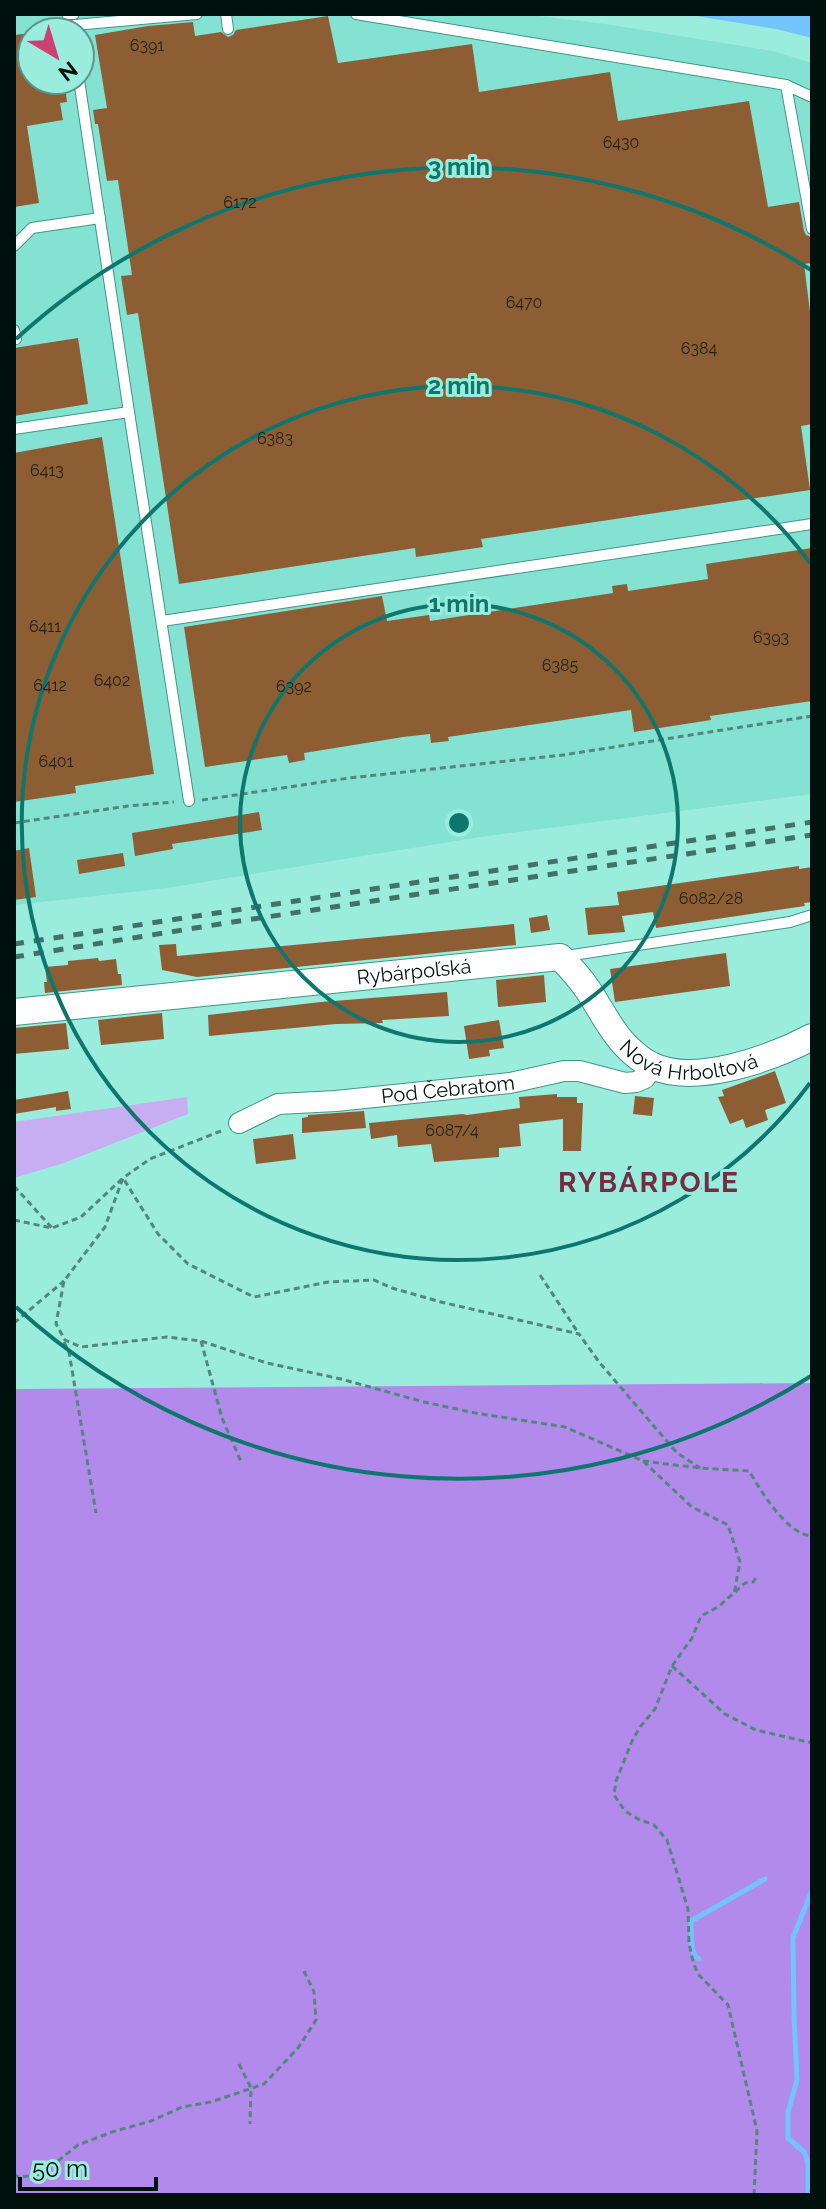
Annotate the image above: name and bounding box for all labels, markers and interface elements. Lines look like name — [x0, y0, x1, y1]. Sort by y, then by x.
north arrow — [16, 16, 96, 96]
house number: 6391 — [130, 36, 164, 55]
text: N — [54, 56, 83, 87]
house number: 6430 — [603, 133, 639, 152]
text: 3 min — [428, 152, 490, 181]
house number: 6172 — [223, 193, 257, 212]
house number: 6470 — [506, 293, 542, 312]
house number: 6384 — [681, 339, 717, 358]
text: 2 min — [428, 371, 490, 400]
house number: 6383 — [257, 429, 293, 448]
house number: 6413 — [30, 461, 64, 480]
text: 1 min — [429, 589, 489, 618]
house number: 6411 — [29, 617, 61, 636]
house number: 6393 — [753, 628, 789, 647]
house number: 6385 — [542, 656, 578, 675]
house number: 6402 — [94, 671, 130, 690]
house number: 6412 — [33, 676, 67, 695]
house number: 6392 — [276, 677, 312, 696]
house number: 6401 — [38, 752, 74, 771]
centre of rings — [445, 809, 473, 837]
house number: 6082/28 — [679, 889, 743, 908]
street label: Rybárpoľská — [356, 954, 472, 989]
street label: Nová Hrboltová — [615, 1035, 761, 1085]
street label: Pod Čebratom — [380, 1071, 516, 1108]
house number: 6087/4 — [425, 1121, 479, 1140]
district label: RYBÁRPOLE — [558, 1166, 740, 1199]
scale bar — [20, 2141, 156, 2191]
text: 50 m — [32, 2154, 88, 2183]

